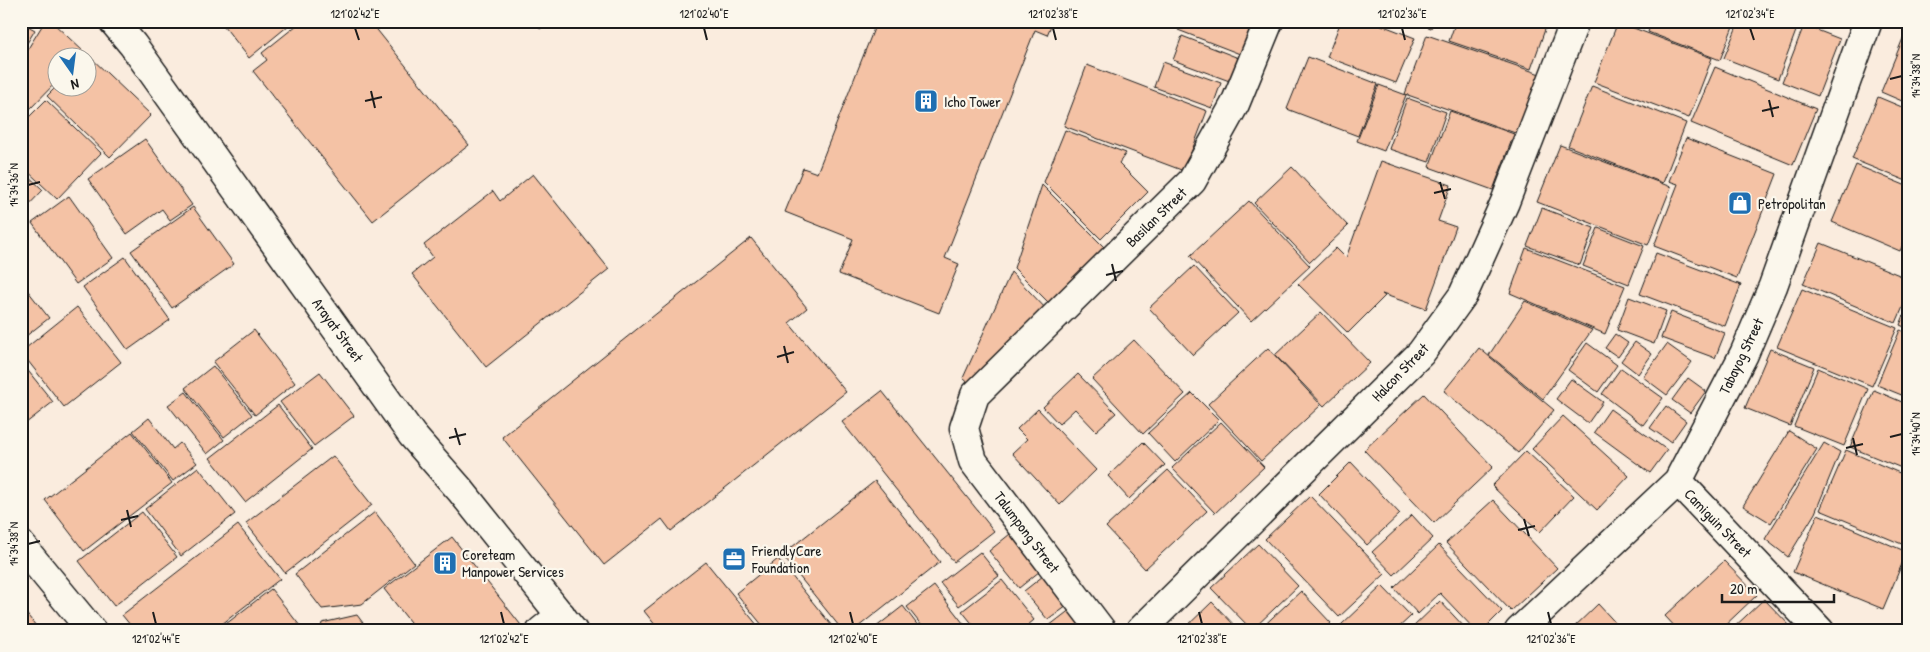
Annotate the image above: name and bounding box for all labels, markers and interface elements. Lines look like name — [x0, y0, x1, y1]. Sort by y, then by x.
text: 121°02'42"E — [330, 5, 380, 22]
text: 121°02'40"E — [680, 5, 729, 22]
text: 121°02'38"E — [1028, 5, 1078, 22]
text: 121°02'36"E — [1377, 5, 1427, 22]
text: 121°02'34"E — [1726, 5, 1775, 22]
north arrow — [48, 48, 98, 98]
text: 14°34'38"N — [1907, 54, 1924, 98]
text: N — [69, 75, 81, 95]
building icon: Icho Tower — [913, 88, 939, 114]
place label: Icho Tower — [944, 91, 1001, 112]
text: 14°34'36"N — [5, 163, 22, 207]
street label: Basilan Street — [1121, 182, 1192, 252]
shop icon: Petropolitan — [1727, 190, 1753, 216]
place label: Petropolitan — [1758, 193, 1826, 214]
street label: Arayat Street — [308, 294, 369, 367]
street label: Tabayog Street — [1714, 314, 1769, 398]
street label: Halcon Street — [1367, 338, 1434, 406]
text: 14°34'40"N — [1907, 412, 1924, 456]
street label: Camiguin Street — [1680, 484, 1757, 563]
street label: Talumpong Street — [989, 487, 1065, 578]
text: 14°34'38"N — [5, 522, 22, 566]
place label: FriendlyCare Foundation — [751, 540, 822, 578]
place label: Coreteam Manpower Services — [462, 544, 564, 582]
office icon: FriendlyCare Foundation — [721, 546, 747, 572]
building icon: Coreteam Manpower Services — [432, 550, 458, 576]
scale bar — [1722, 572, 1835, 604]
text: 20 m — [1730, 578, 1757, 599]
text: 121°02'44"E — [132, 630, 181, 647]
text: 121°02'42"E — [479, 630, 529, 647]
text: 121°02'40"E — [829, 630, 878, 647]
text: 121°02'38"E — [1177, 630, 1227, 647]
text: 121°02'36"E — [1526, 630, 1576, 647]

